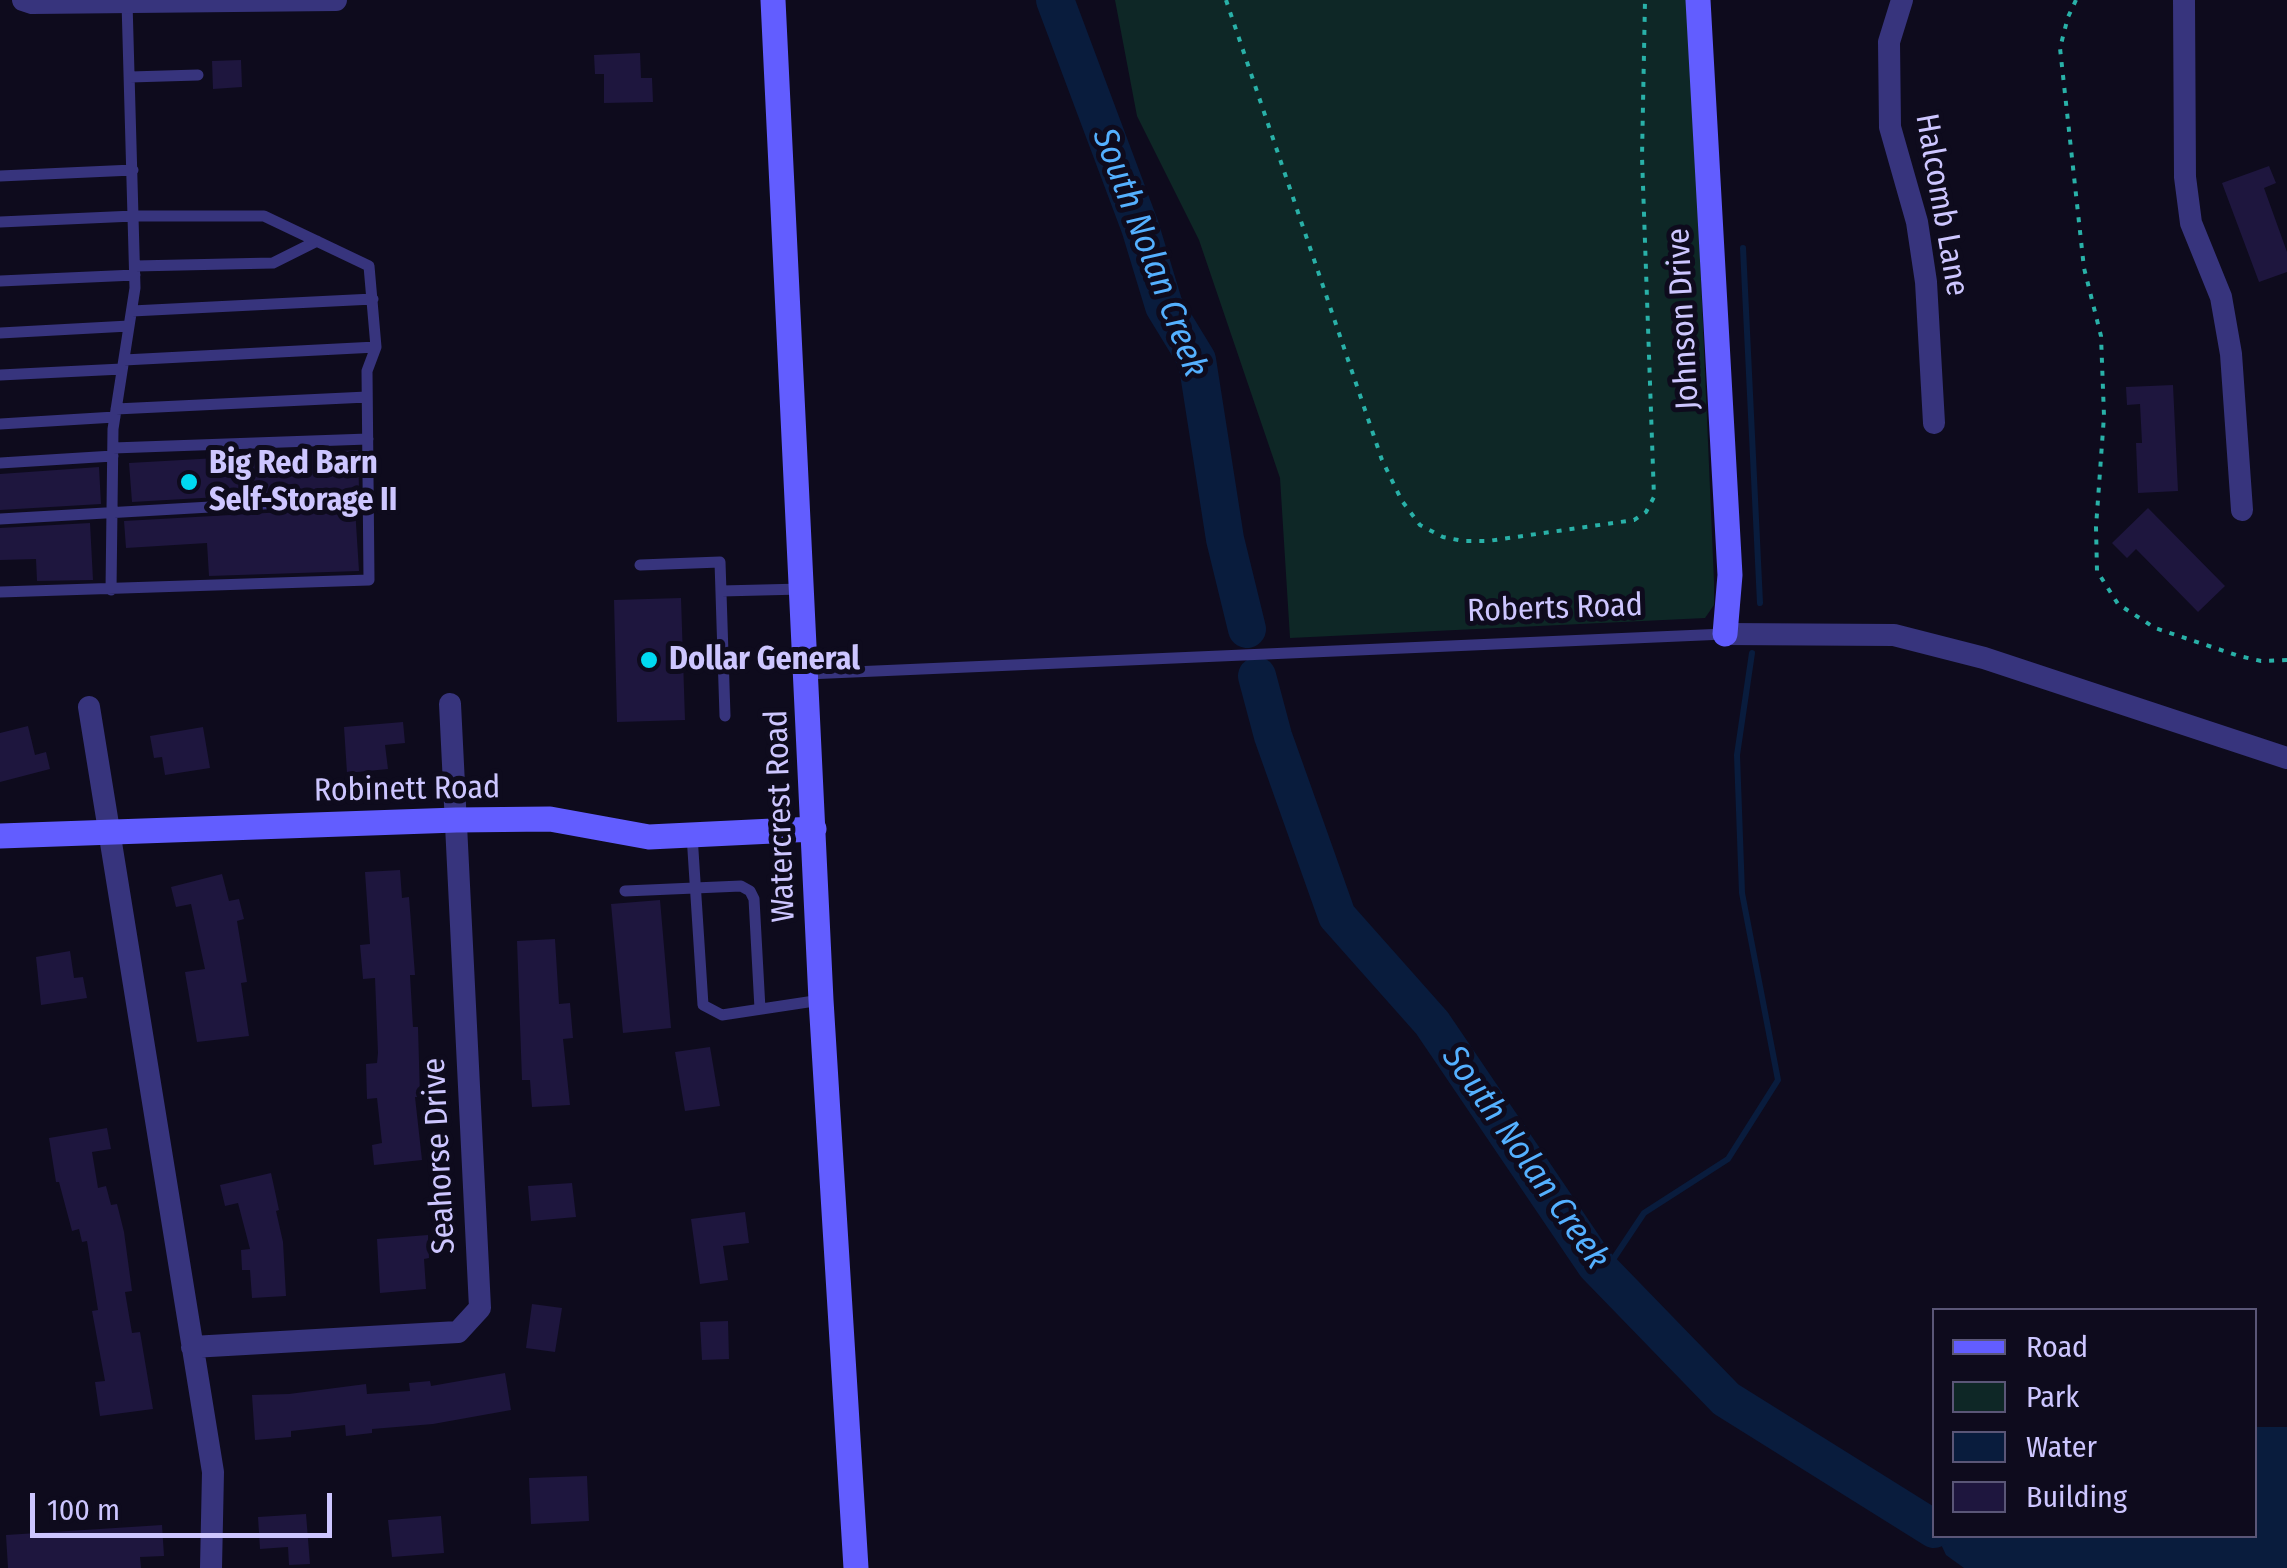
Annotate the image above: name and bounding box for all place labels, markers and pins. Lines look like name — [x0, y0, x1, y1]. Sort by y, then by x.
place label: Big Red Barn Self-Storage II — [209, 445, 397, 520]
marker: Big Red Barn Self-Storage II — [178, 471, 200, 493]
place label: Dollar General — [669, 641, 860, 679]
marker: Dollar General — [638, 649, 660, 671]

